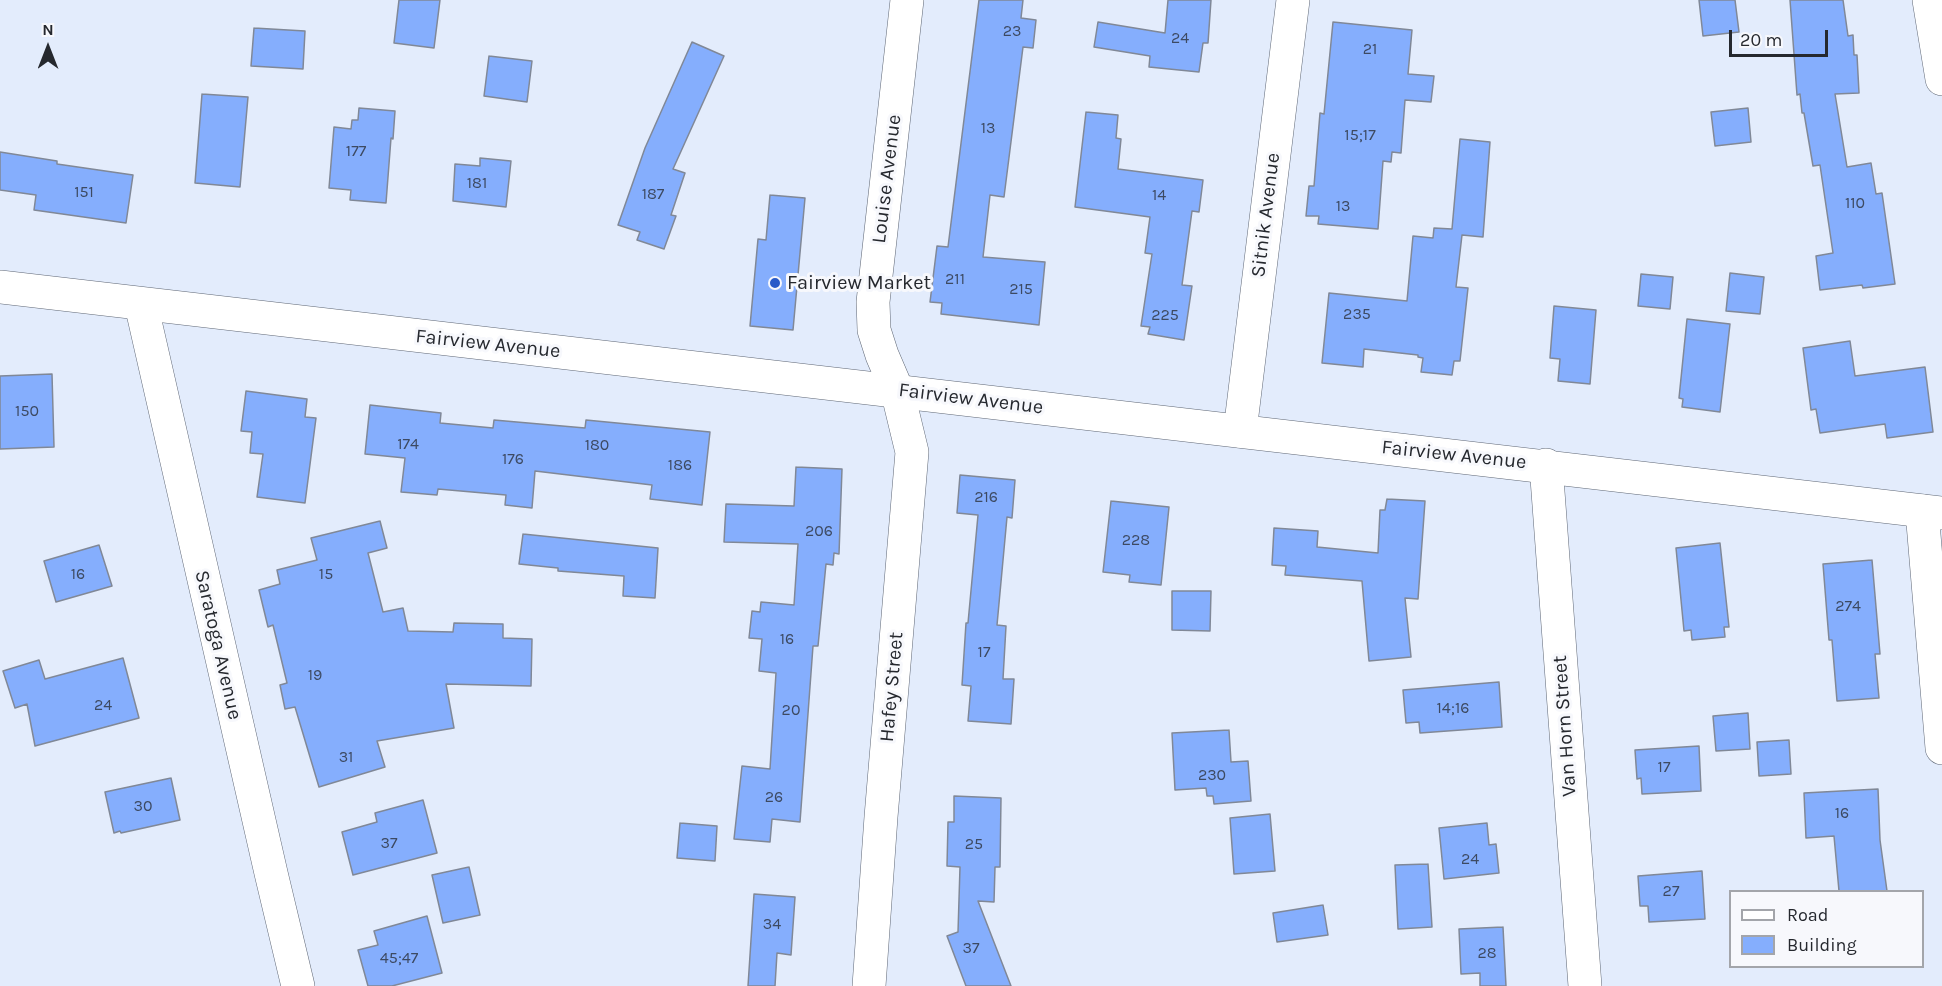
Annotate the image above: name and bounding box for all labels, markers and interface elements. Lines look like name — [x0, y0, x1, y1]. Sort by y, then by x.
north arrow — [18, 18, 78, 78]
scale bar — [1732, 18, 1831, 56]
text: N — [42, 20, 54, 39]
house number: 23 — [1003, 21, 1021, 41]
house number: 24 — [1171, 28, 1189, 48]
text: 20 m — [1740, 29, 1782, 51]
house number: 21 — [1363, 39, 1377, 59]
street label: Louise Avenue — [867, 113, 907, 245]
house number: 13 — [981, 118, 995, 138]
house number: 15;17 — [1344, 125, 1376, 145]
house number: 177 — [346, 141, 366, 161]
street label: Sitnik Avenue — [1246, 151, 1286, 279]
house number: 181 — [467, 173, 487, 193]
house number: 151 — [74, 182, 94, 202]
house number: 187 — [642, 184, 664, 204]
house number: 14 — [1152, 185, 1166, 205]
house number: 110 — [1845, 193, 1865, 213]
house number: 13 — [1336, 196, 1350, 216]
house number: 211 — [945, 269, 965, 289]
place label: Fairview Market — [787, 271, 931, 295]
marker: Fairview Market — [768, 276, 782, 290]
house number: 215 — [1009, 279, 1033, 299]
house number: 235 — [1343, 304, 1371, 324]
house number: 225 — [1151, 305, 1179, 325]
street label: Fairview Avenue — [414, 324, 562, 364]
street label: Fairview Avenue — [897, 378, 1045, 420]
house number: 150 — [15, 401, 39, 421]
house number: 174 — [397, 434, 419, 454]
house number: 180 — [585, 435, 609, 455]
street label: Fairview Avenue — [1380, 435, 1528, 475]
house number: 176 — [502, 449, 524, 469]
house number: 186 — [668, 455, 692, 475]
house number: 216 — [974, 487, 998, 507]
house number: 206 — [805, 521, 833, 541]
house number: 228 — [1122, 530, 1150, 550]
house number: 16 — [71, 564, 85, 584]
house number: 15 — [319, 564, 333, 584]
street label: Saratoga Avenue — [189, 568, 247, 722]
house number: 274 — [1835, 596, 1861, 616]
house number: 16 — [780, 629, 794, 649]
street label: Hafey Street — [875, 631, 909, 743]
house number: 17 — [978, 642, 990, 662]
street label: Van Horn Street — [1548, 654, 1582, 798]
house number: 19 — [308, 665, 322, 685]
house number: 24 — [94, 695, 112, 715]
house number: 14;16 — [1437, 698, 1469, 718]
house number: 20 — [782, 700, 800, 720]
house number: 31 — [339, 747, 353, 767]
house number: 17 — [1658, 757, 1670, 777]
house number: 230 — [1198, 765, 1226, 785]
house number: 26 — [765, 787, 783, 807]
house number: 30 — [134, 796, 152, 816]
house number: 16 — [1835, 803, 1849, 823]
house number: 37 — [381, 833, 397, 853]
house number: 25 — [965, 834, 983, 854]
house number: 24 — [1461, 849, 1479, 869]
house number: 27 — [1663, 881, 1679, 901]
legend — [1729, 890, 1924, 968]
text: Road — [1787, 904, 1828, 926]
house number: 34 — [763, 914, 781, 934]
text: Building — [1787, 934, 1857, 956]
house number: 37 — [963, 938, 979, 958]
house number: 28 — [1477, 943, 1497, 963]
house number: 45;47 — [380, 948, 418, 968]

